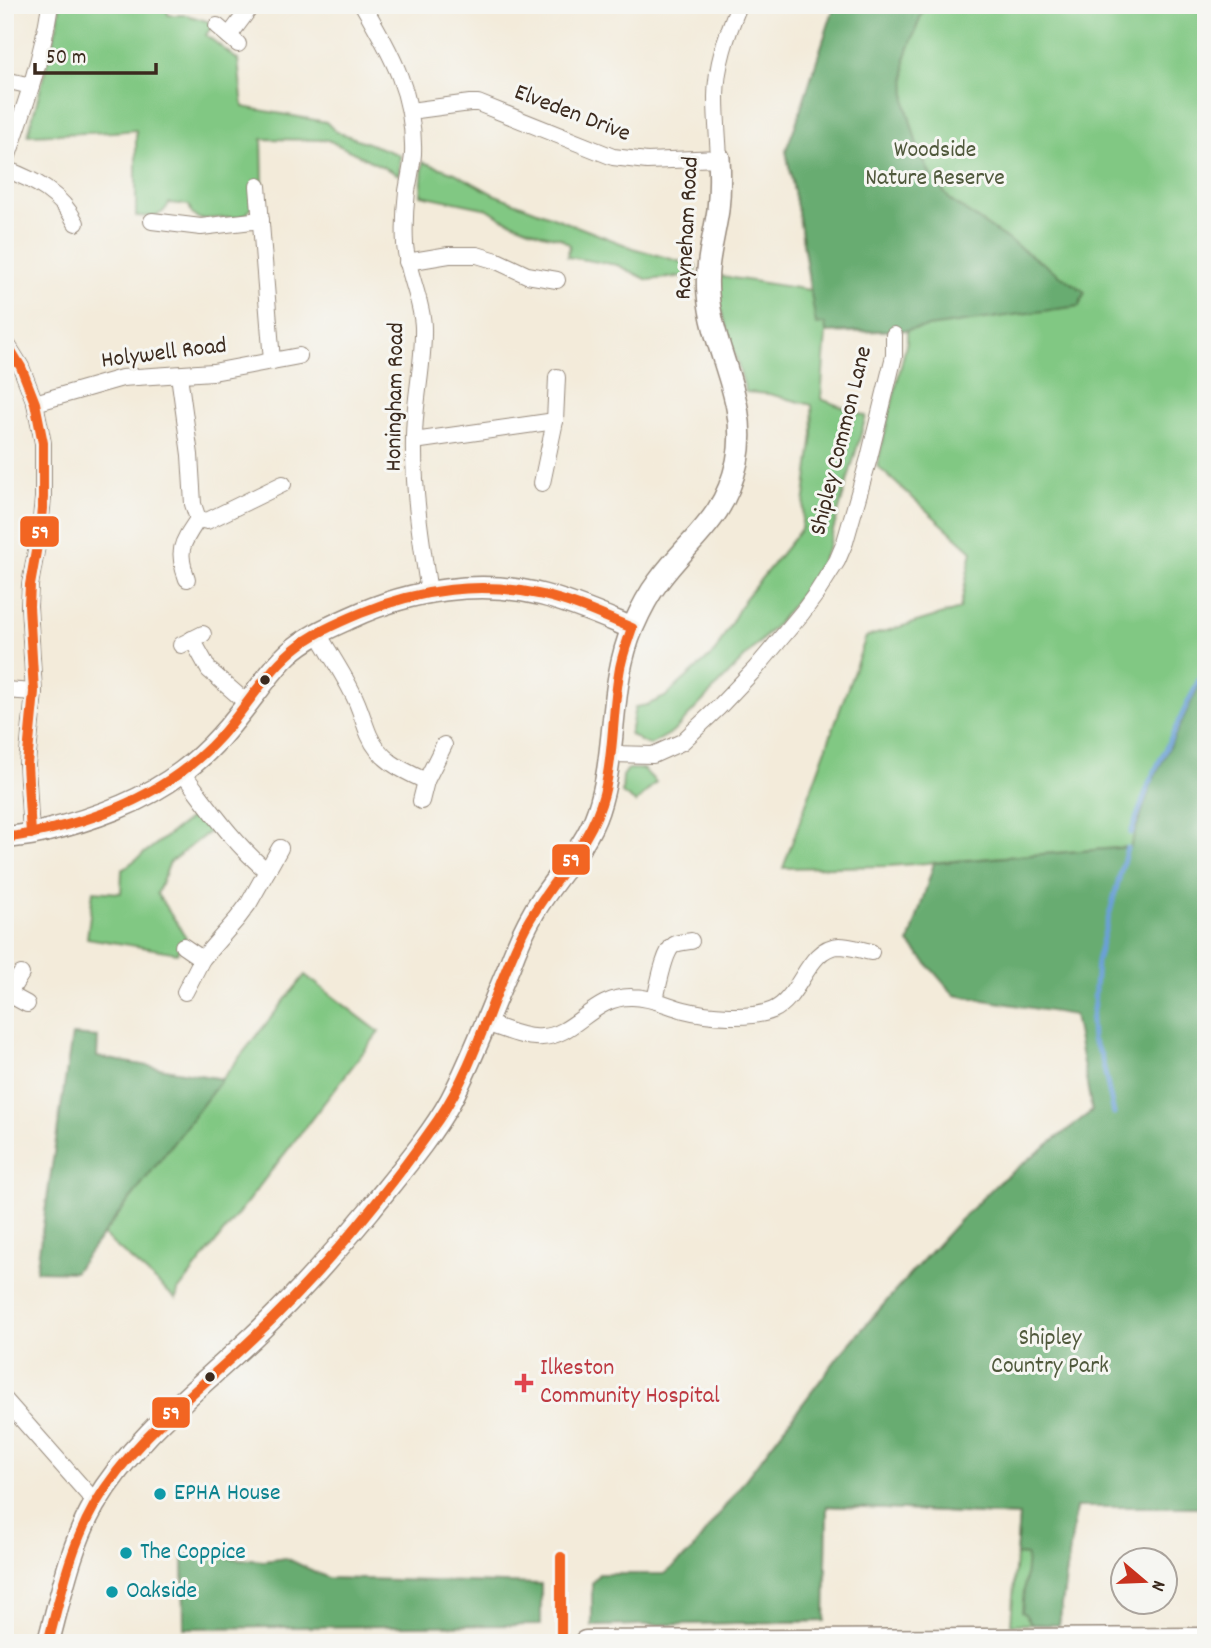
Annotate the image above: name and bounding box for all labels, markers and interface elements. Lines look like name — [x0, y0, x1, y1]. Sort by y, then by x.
scale bar — [35, 32, 156, 76]
text: 50 m — [46, 44, 86, 74]
street label: Elveden Drive — [509, 76, 635, 152]
park label: Woodside Nature Reserve — [865, 134, 1005, 196]
street label: Rayneham Road — [667, 155, 709, 301]
street label: Honingham Road — [378, 322, 414, 472]
street label: Holywell Road — [99, 329, 229, 379]
street label: Shipley Common Lane — [802, 343, 882, 539]
line badge: 59 — [19, 515, 60, 548]
text: 59 — [31, 521, 49, 548]
unlabelled marker — [258, 673, 272, 687]
line badge: 59 — [551, 843, 591, 876]
text: 59 — [562, 849, 580, 876]
park label: Shipley Country Park — [991, 1322, 1109, 1384]
place label: Ilkeston Community Hospital — [540, 1352, 720, 1414]
unlabelled marker — [203, 1370, 217, 1384]
marker: Ilkeston Community Hospital — [514, 1373, 534, 1393]
line badge: 59 — [151, 1396, 191, 1429]
text: 59 — [162, 1402, 180, 1429]
place label: EPHA House — [174, 1477, 281, 1511]
marker: EPHA House — [152, 1486, 168, 1502]
place label: The Coppice — [140, 1536, 246, 1570]
marker: The Coppice — [118, 1545, 134, 1561]
north arrow — [1110, 1546, 1180, 1616]
place label: Oakside — [126, 1575, 197, 1609]
text: N — [1142, 1577, 1171, 1594]
marker: Oakside — [104, 1584, 120, 1600]

